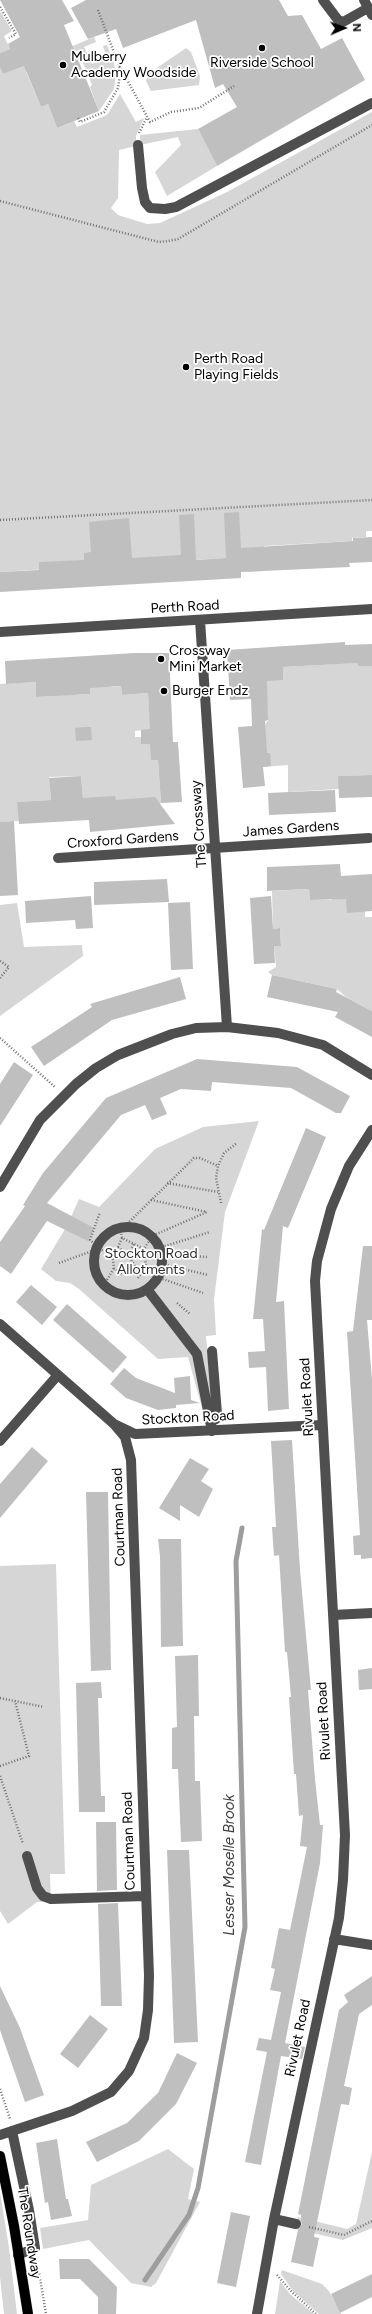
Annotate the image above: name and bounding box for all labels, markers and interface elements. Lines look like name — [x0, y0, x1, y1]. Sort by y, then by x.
north arrow — [324, 8, 364, 48]
text: N — [350, 23, 363, 32]
marker: Riverside School — [257, 43, 267, 53]
place label: Mulberry Academy Woodside — [71, 49, 197, 82]
place label: Riverside School — [210, 55, 314, 71]
marker: Mulberry Academy Woodside — [58, 60, 68, 70]
place label: Perth Road Playing Fields — [194, 351, 279, 384]
marker: Perth Road Playing Fields — [181, 362, 191, 372]
street label: Perth Road — [150, 597, 220, 617]
place label: Crossway Mini Market — [169, 643, 242, 676]
marker: Crossway Mini Market — [156, 654, 166, 664]
place label: Burger Endz — [172, 683, 248, 699]
marker: Burger Endz — [159, 686, 169, 696]
street label: The Crossway — [188, 780, 210, 868]
street label: James Gardens — [242, 817, 340, 841]
street label: Croxford Gardens — [67, 828, 179, 852]
park label: Stockton Road Allotments — [104, 1246, 198, 1278]
street label: Rivulet Road — [297, 1357, 317, 1437]
street label: Stockton Road — [141, 1407, 235, 1429]
street label: Courtman Road — [109, 1467, 129, 1567]
street label: Rivulet Road — [314, 1681, 334, 1761]
street label: Courtman Road — [119, 1791, 139, 1891]
water label: Lesser Moselle Brook — [221, 1794, 239, 1936]
street label: Rivulet Road — [282, 1998, 314, 2078]
street label: The Roundway — [13, 2186, 45, 2280]

